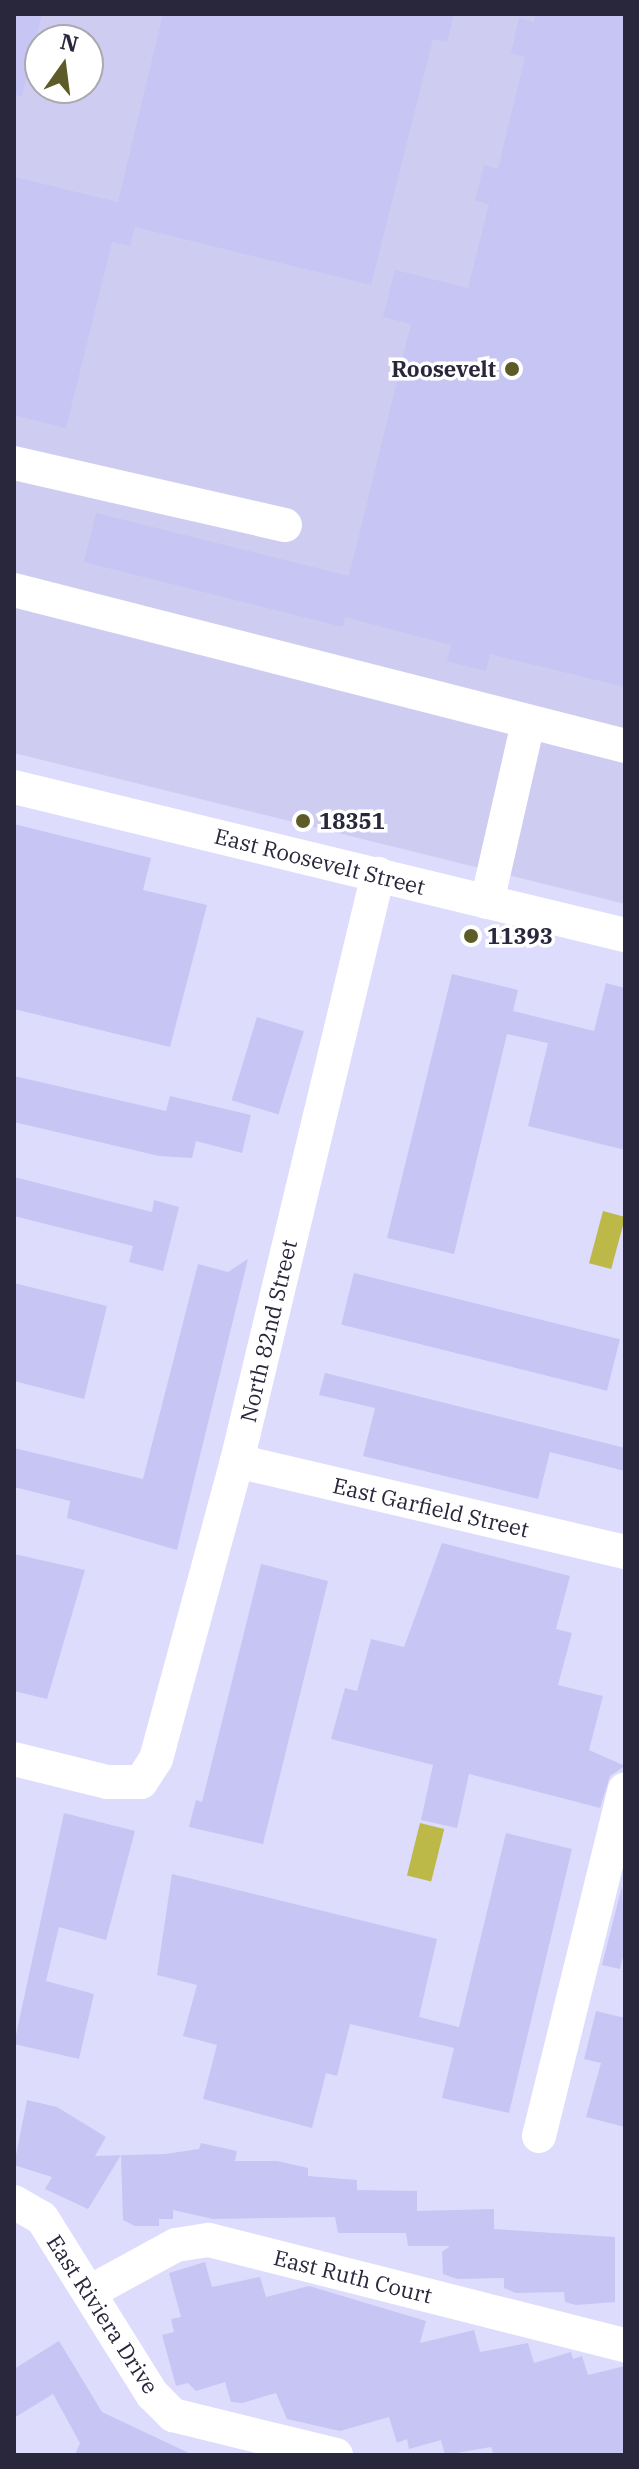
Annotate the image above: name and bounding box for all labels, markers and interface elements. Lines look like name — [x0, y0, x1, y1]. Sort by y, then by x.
north arrow — [24, 24, 104, 104]
text: N — [57, 26, 81, 58]
place label: Roosevelt — [391, 356, 496, 382]
marker: Roosevelt — [503, 360, 521, 378]
place label: 18351 — [319, 808, 385, 834]
marker: 18351 — [294, 812, 312, 830]
street label: East Roosevelt Street — [212, 822, 428, 900]
place label: 11393 — [487, 923, 553, 949]
marker: 11393 — [462, 927, 480, 945]
street label: North 82nd Street — [234, 1237, 302, 1425]
street label: East Garfield Street — [330, 1472, 532, 1542]
street label: East Riviera Drive — [42, 2230, 164, 2398]
street label: East Ruth Court — [271, 2244, 435, 2308]

